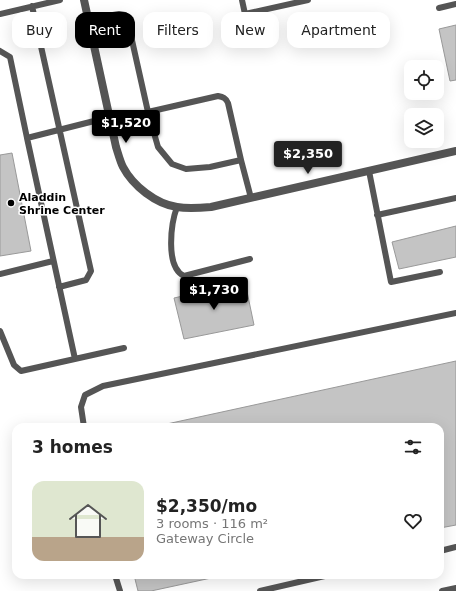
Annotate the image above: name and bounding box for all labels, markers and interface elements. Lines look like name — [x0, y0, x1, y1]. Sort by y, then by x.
chip: Buy — [12, 12, 67, 48]
chip: Rent — [75, 12, 135, 48]
chip: Filters — [143, 12, 213, 48]
chip: New — [221, 12, 279, 48]
chip: Apartment — [287, 12, 390, 48]
map controls — [404, 60, 444, 148]
button: locate — [404, 60, 444, 100]
button: layers — [404, 108, 444, 148]
pin: $1,520 — [93, 110, 159, 144]
text: $1,520 — [101, 115, 151, 130]
pin: $2,350 — [275, 141, 341, 175]
text: $2,350 — [283, 146, 333, 161]
place label: Aladdin Shrine Center — [19, 191, 105, 217]
marker: Aladdin Shrine Center — [6, 198, 16, 208]
pin: $1,730 — [181, 277, 247, 311]
text: $1,730 — [189, 282, 239, 297]
icon: filters — [402, 436, 424, 458]
text: 3 homes — [32, 437, 113, 457]
text: $2,350/mo — [156, 496, 257, 516]
icon: home — [64, 497, 112, 545]
icon: heart — [402, 510, 424, 532]
text: 3 rooms · 116 m² — [156, 516, 268, 531]
text: Gateway Circle — [156, 531, 254, 546]

